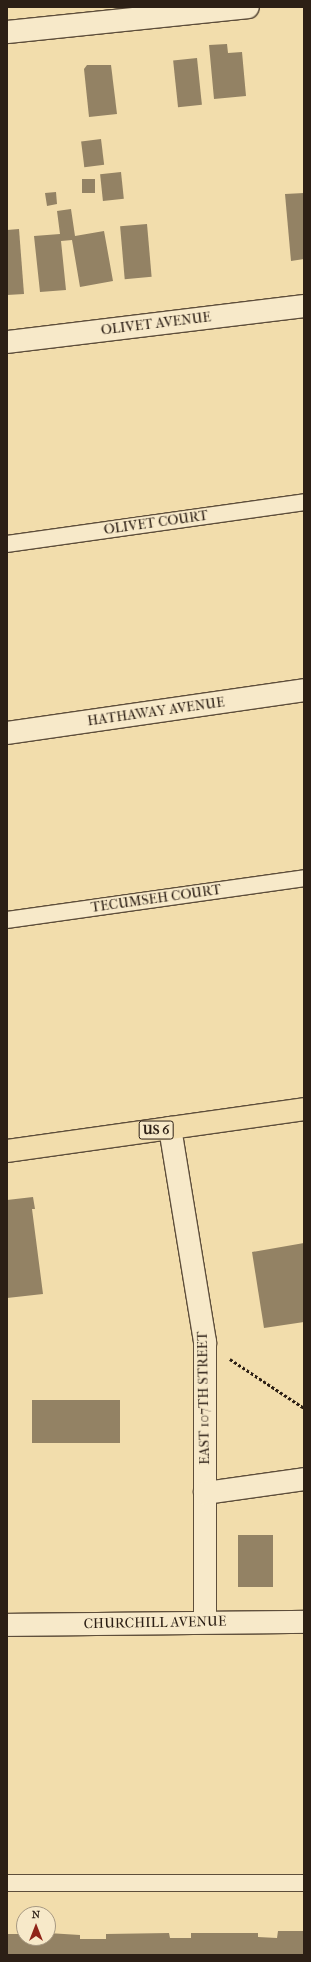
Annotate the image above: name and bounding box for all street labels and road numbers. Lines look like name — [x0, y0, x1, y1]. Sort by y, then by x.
street label: OLIVET AVENUE — [100, 309, 212, 339]
street label: OLIVET COURT — [103, 507, 209, 539]
street label: HATHAWAY AVENUE — [86, 694, 226, 730]
street label: TECUMSEH COURT — [90, 882, 222, 916]
road number: US 6 — [138, 1119, 174, 1141]
street label: EAST 107TH STREET — [194, 1331, 214, 1465]
street label: CHURCHILL AVENUE — [83, 1613, 227, 1633]

